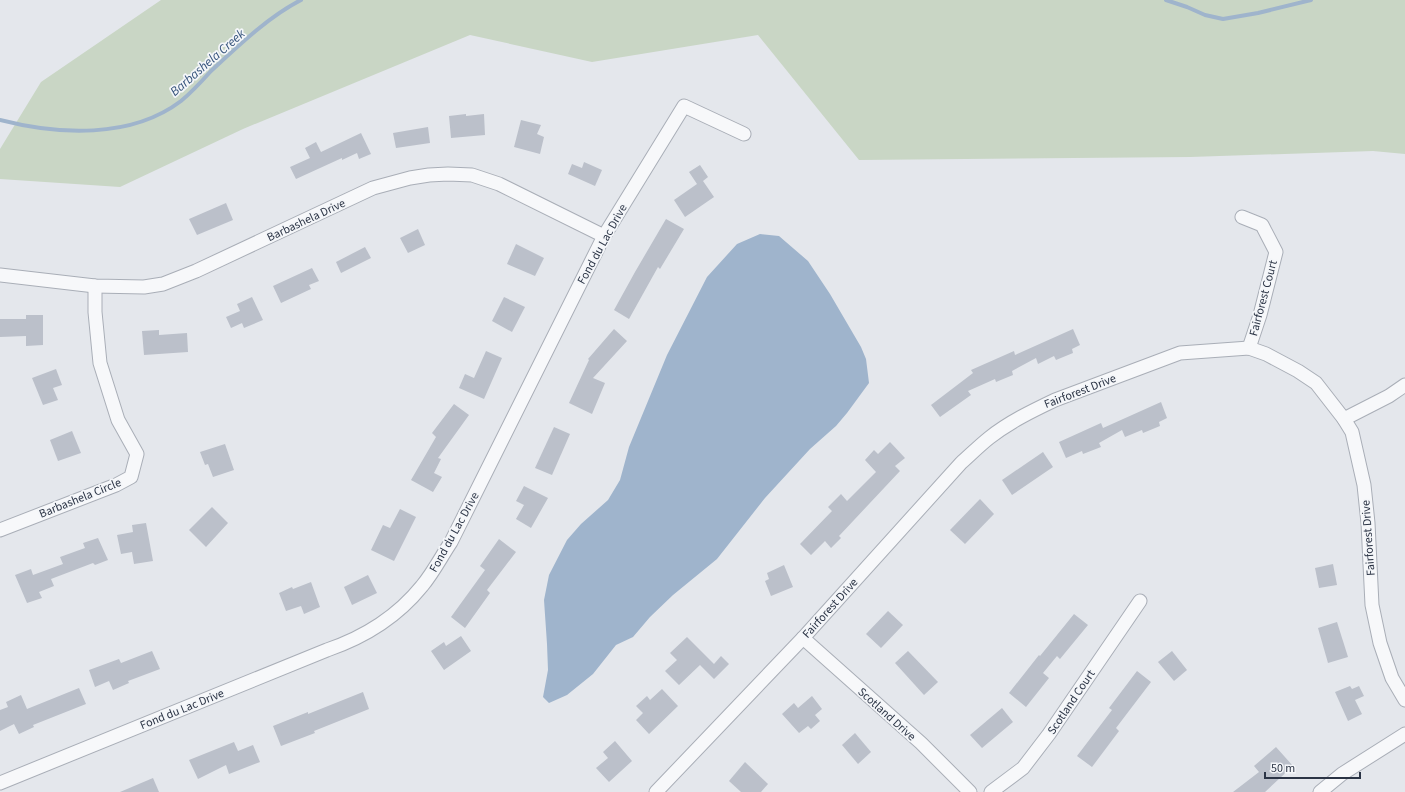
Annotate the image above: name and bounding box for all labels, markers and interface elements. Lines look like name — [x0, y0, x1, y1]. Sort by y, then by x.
water label: Barbashela Creek — [166, 25, 250, 100]
street label: Barbashela Drive — [264, 195, 348, 246]
street label: Fond du Lac Drive — [573, 201, 632, 287]
street label: Fairforest Court — [1245, 258, 1282, 338]
street label: Fairforest Drive — [1042, 370, 1119, 413]
street label: Barbashela Circle — [37, 474, 124, 523]
street label: Fond du Lac Drive — [425, 489, 484, 575]
street label: Fairforest Drive — [1357, 500, 1380, 576]
street label: Fairforest Drive — [799, 574, 862, 642]
street label: Scotland Court — [1043, 667, 1099, 738]
street label: Scotland Drive — [854, 684, 919, 745]
street label: Fond du Lac Drive — [138, 685, 227, 734]
scale bar — [1265, 754, 1360, 780]
text: 50 m — [1271, 760, 1295, 777]

